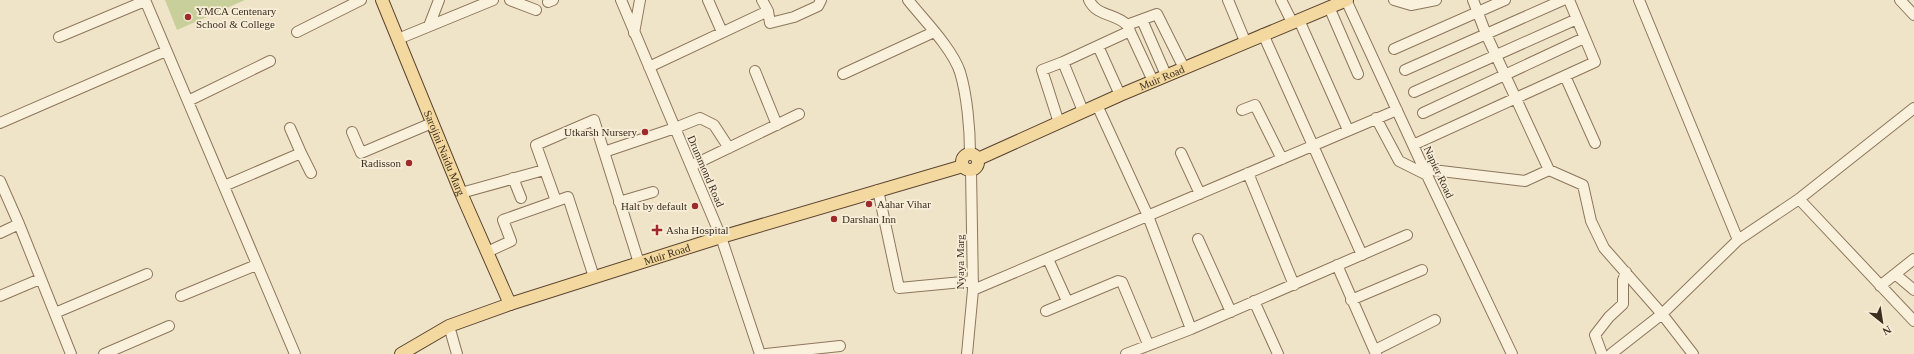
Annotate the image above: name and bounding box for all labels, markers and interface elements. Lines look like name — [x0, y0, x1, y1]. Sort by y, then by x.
place label: YMCA Centenary School & College — [196, 5, 277, 30]
marker: YMCA Centenary School & College — [183, 12, 193, 22]
street label: Muir Road — [1137, 63, 1187, 92]
street label: Sarojini Naidu Marg — [422, 108, 467, 198]
place label: Utkarsh Nursery — [564, 126, 637, 138]
marker: Utkarsh Nursery — [640, 127, 650, 137]
street label: Drummond Road — [685, 133, 727, 209]
street label: Napier Road — [1422, 144, 1456, 200]
place label: Radisson — [361, 157, 401, 169]
marker: Radisson — [404, 158, 414, 168]
place label: Aahar Vihar — [877, 198, 931, 210]
marker: Aahar Vihar — [864, 199, 874, 209]
place label: Halt by default — [621, 200, 687, 212]
marker: Halt by default — [690, 201, 700, 211]
place label: Darshan Inn — [842, 213, 897, 225]
marker: Darshan Inn — [829, 214, 839, 224]
marker: Asha Hospital — [651, 224, 663, 236]
place label: Asha Hospital — [666, 224, 729, 236]
street label: Nyaya Marg — [954, 234, 966, 290]
street label: Muir Road — [642, 241, 692, 267]
north arrow — [1862, 302, 1902, 342]
text: N — [1881, 323, 1893, 338]

